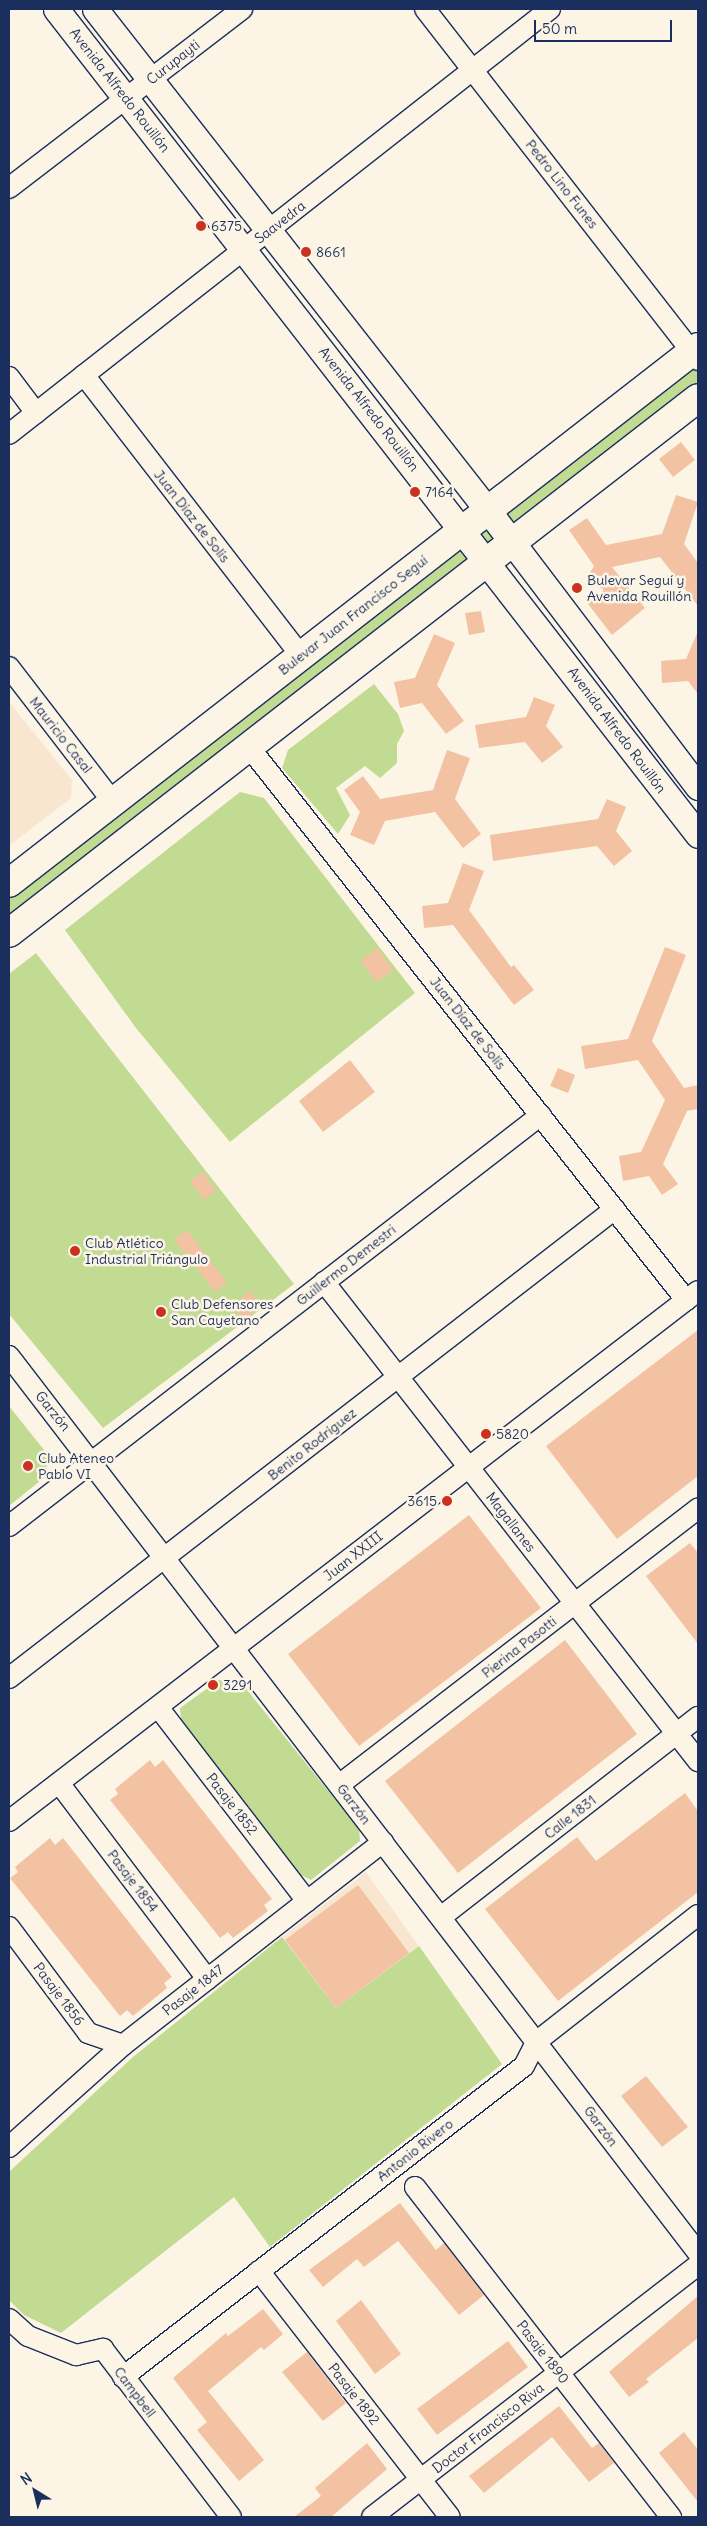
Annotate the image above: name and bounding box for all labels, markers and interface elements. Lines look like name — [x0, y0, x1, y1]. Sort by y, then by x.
scale bar — [537, 10, 674, 42]
text: 50 m — [542, 19, 577, 38]
street label: Avenida Alfredo Rouillón — [66, 24, 174, 156]
street label: Curupayti — [143, 36, 203, 88]
street label: Pedro Lino Funes — [522, 136, 602, 232]
street label: Saavedra — [251, 197, 309, 247]
place label: 6375 — [211, 218, 242, 234]
marker: 6375 — [195, 220, 207, 232]
place label: 8661 — [316, 244, 346, 260]
marker: 8661 — [300, 246, 312, 258]
street label: Avenida Alfredo Rouillón — [315, 343, 423, 475]
street label: Juan Díaz de Solís — [151, 466, 233, 566]
place label: 7164 — [425, 484, 454, 500]
marker: 7164 — [409, 486, 421, 498]
street label: Bulevar Juan Francisco Seguí — [275, 552, 431, 678]
place label: Bulevar Seguí y Avenida Rouillón — [587, 572, 691, 604]
marker: Bulevar Seguí y Avenida Rouillón — [571, 582, 583, 594]
street label: Avenida Alfredo Rouillón — [564, 664, 670, 796]
street label: Mauricio Casal — [26, 693, 96, 777]
street label: Juan Díaz de Solís — [427, 973, 509, 1073]
street label: Guillermo Demestri — [293, 1221, 399, 1309]
place label: Club Atlético Industrial Triángulo — [85, 1235, 208, 1268]
marker: Club Atlético Industrial Triángulo — [69, 1245, 81, 1257]
place label: Club Defensores San Cayetano — [171, 1296, 273, 1328]
marker: Club Defensores San Cayetano — [155, 1306, 167, 1318]
street label: Garzón — [32, 1388, 74, 1434]
street label: Benito Rodríguez — [264, 1404, 360, 1484]
place label: 5820 — [496, 1426, 529, 1442]
marker: 5820 — [480, 1428, 492, 1440]
place label: Club Ateneo Pablo VI — [38, 1450, 114, 1482]
marker: Club Ateneo Pablo VI — [22, 1460, 34, 1472]
street label: Magallanes — [482, 1489, 540, 1555]
place label: 3615 — [407, 1493, 437, 1509]
marker: 3615 — [441, 1495, 453, 1507]
street label: Juan XXIII — [320, 1528, 386, 1584]
street label: Pierina Pasotti — [478, 1613, 560, 1681]
place label: 3291 — [223, 1677, 252, 1693]
marker: 3291 — [207, 1679, 219, 1691]
street label: Pasaje 1852 — [203, 1770, 261, 1838]
street label: Garzón — [333, 1780, 375, 1828]
street label: Calle 1831 — [541, 1792, 599, 1842]
street label: Pasaje 1854 — [104, 1846, 162, 1916]
street label: Pasaje 1856 — [30, 1959, 88, 2029]
street label: Pasaje 1847 — [159, 1961, 227, 2019]
street label: Garzón — [580, 2102, 622, 2150]
street label: Antonio Rivero — [374, 2115, 456, 2185]
street label: Pasaje 1890 — [513, 2317, 573, 2387]
street label: Pasaje 1892 — [325, 2360, 383, 2428]
street label: Campbell — [111, 2363, 159, 2421]
street label: Doctor Francisco Riva — [429, 2379, 547, 2477]
north arrow — [10, 2466, 60, 2516]
text: N — [17, 2469, 35, 2489]

